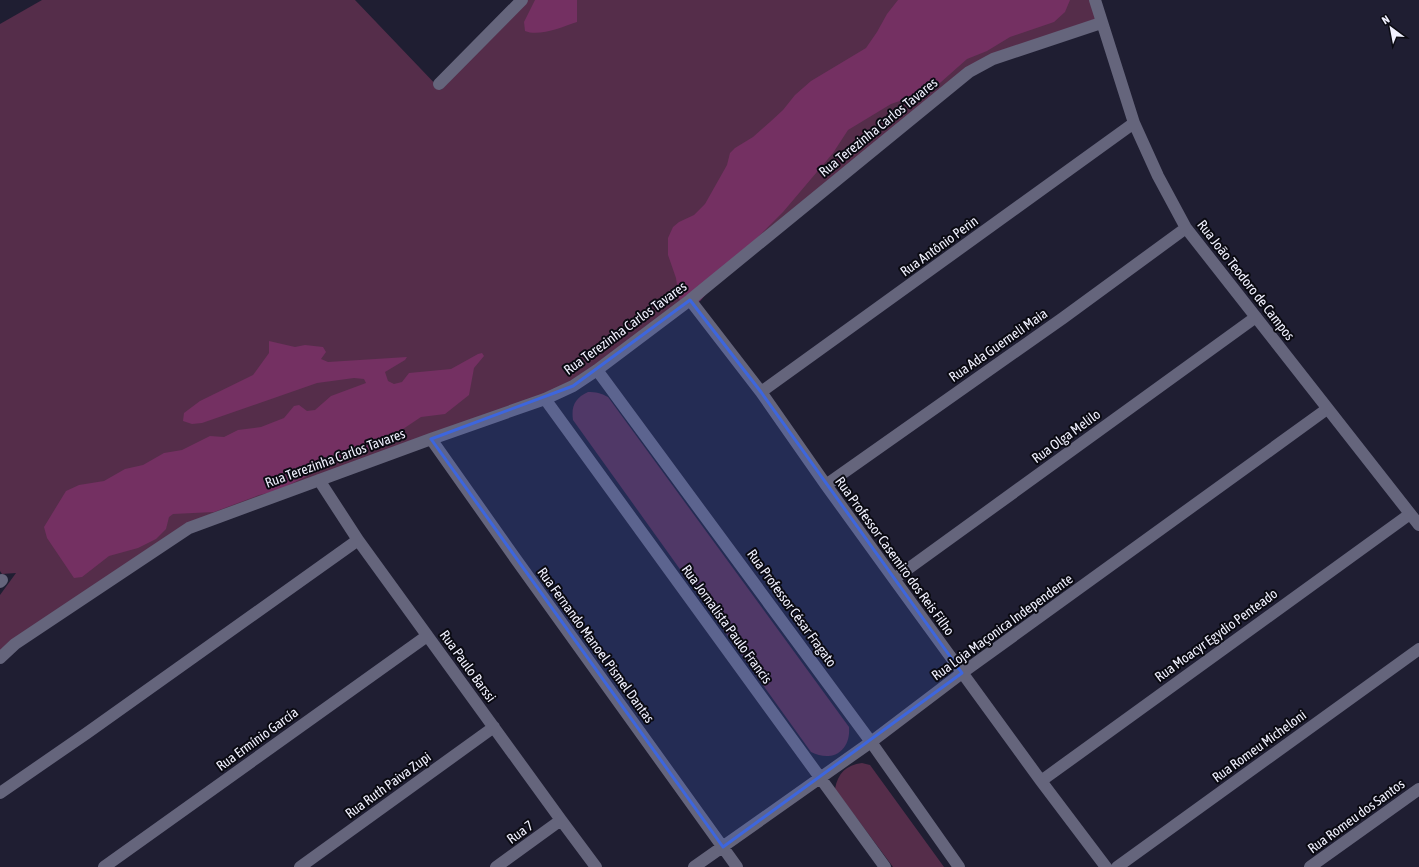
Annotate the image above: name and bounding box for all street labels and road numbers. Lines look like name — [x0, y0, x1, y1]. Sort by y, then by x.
street label: Rua Terezinha Carlos Tavares — [816, 74, 941, 180]
street label: Rua Antônio Perin — [897, 212, 981, 280]
street label: Rua João Teodoro de Campos — [1194, 217, 1298, 343]
street label: Rua Terezinha Carlos Tavares — [561, 278, 690, 378]
street label: Rua Ada Guerneli Maia — [946, 305, 1050, 385]
street label: Rua Olga Melilo — [1029, 406, 1103, 466]
street label: Rua Terezinha Carlos Tavares — [263, 425, 407, 491]
street label: Rua Professor Casemiro dos Reis Filho — [832, 474, 958, 638]
street label: Rua Professor César Fragato — [744, 546, 840, 670]
street label: Rua Jornalista Paulo Francis — [679, 562, 775, 687]
street label: Rua Fernando Manoel Pismel Dantas — [534, 564, 658, 726]
street label: Rua Loja Maçonica Independente — [928, 570, 1076, 684]
street label: Rua Moacyr Egydio Penteado — [1152, 585, 1280, 685]
street label: Rua Paulo Barssi — [437, 627, 499, 705]
street label: Rua Ermínio García — [213, 704, 301, 774]
street label: Rua Romeu Micheloni — [1209, 707, 1309, 785]
street label: Rua Ruth Paiva Zupi — [342, 749, 434, 821]
street label: Rua Romeu dos Santos — [1305, 776, 1407, 856]
street label: Rua 7 — [504, 817, 536, 847]

